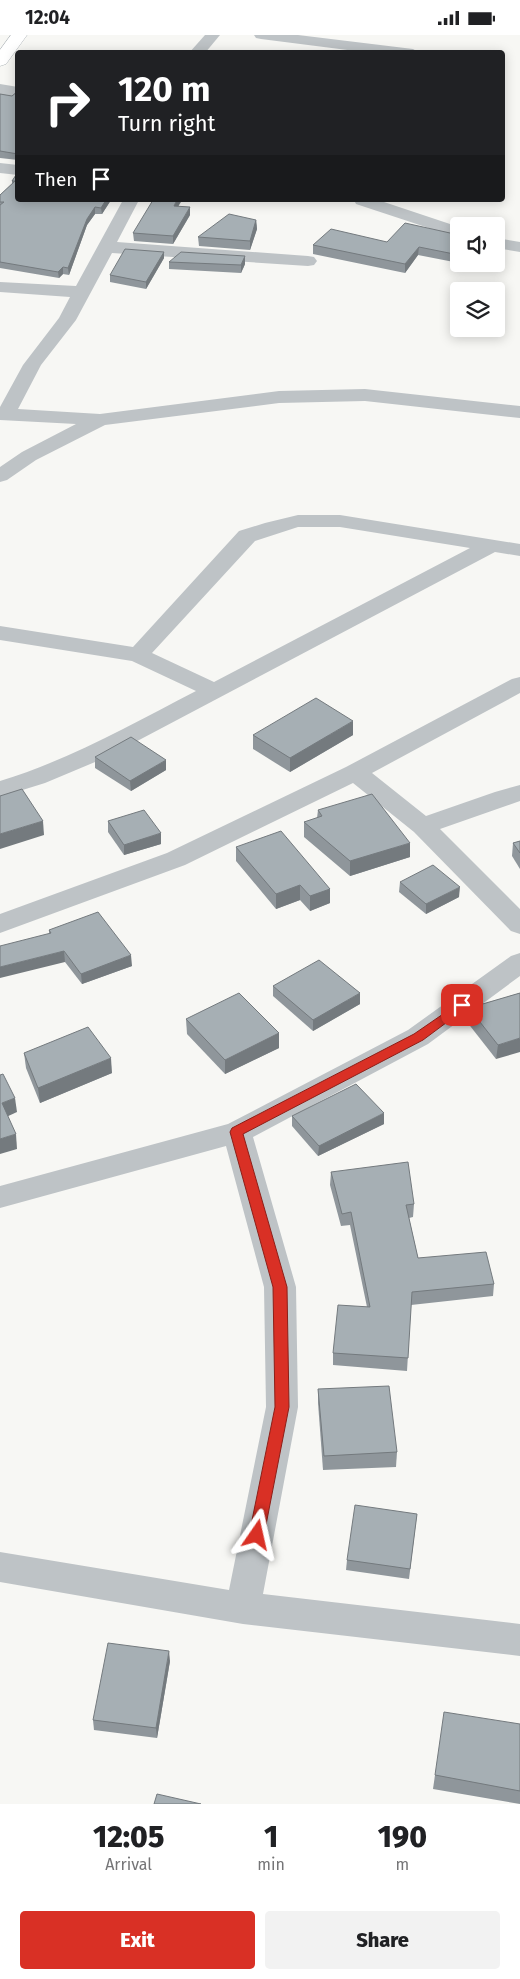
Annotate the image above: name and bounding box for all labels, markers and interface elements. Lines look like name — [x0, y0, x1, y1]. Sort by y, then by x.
text: 12:04 — [25, 6, 70, 29]
text: 120 m — [118, 68, 211, 110]
icon: right — [35, 70, 100, 135]
text: Turn right — [118, 110, 215, 137]
icon: arrive — [87, 165, 115, 193]
text: Then — [35, 168, 77, 191]
map controls — [450, 217, 505, 337]
button: sound — [450, 217, 505, 272]
button: layers — [450, 282, 505, 337]
pin — [441, 984, 483, 1026]
icon: arrive — [448, 991, 476, 1019]
position arrow — [230, 1508, 282, 1560]
text: 12:05 — [93, 1819, 164, 1855]
text: 1 — [264, 1819, 278, 1855]
text: 190 — [378, 1819, 427, 1855]
text: Arrival — [105, 1855, 152, 1874]
text: min — [257, 1855, 285, 1874]
text: m — [396, 1855, 409, 1874]
button: Exit — [20, 1911, 255, 1969]
button: Share — [265, 1911, 500, 1969]

